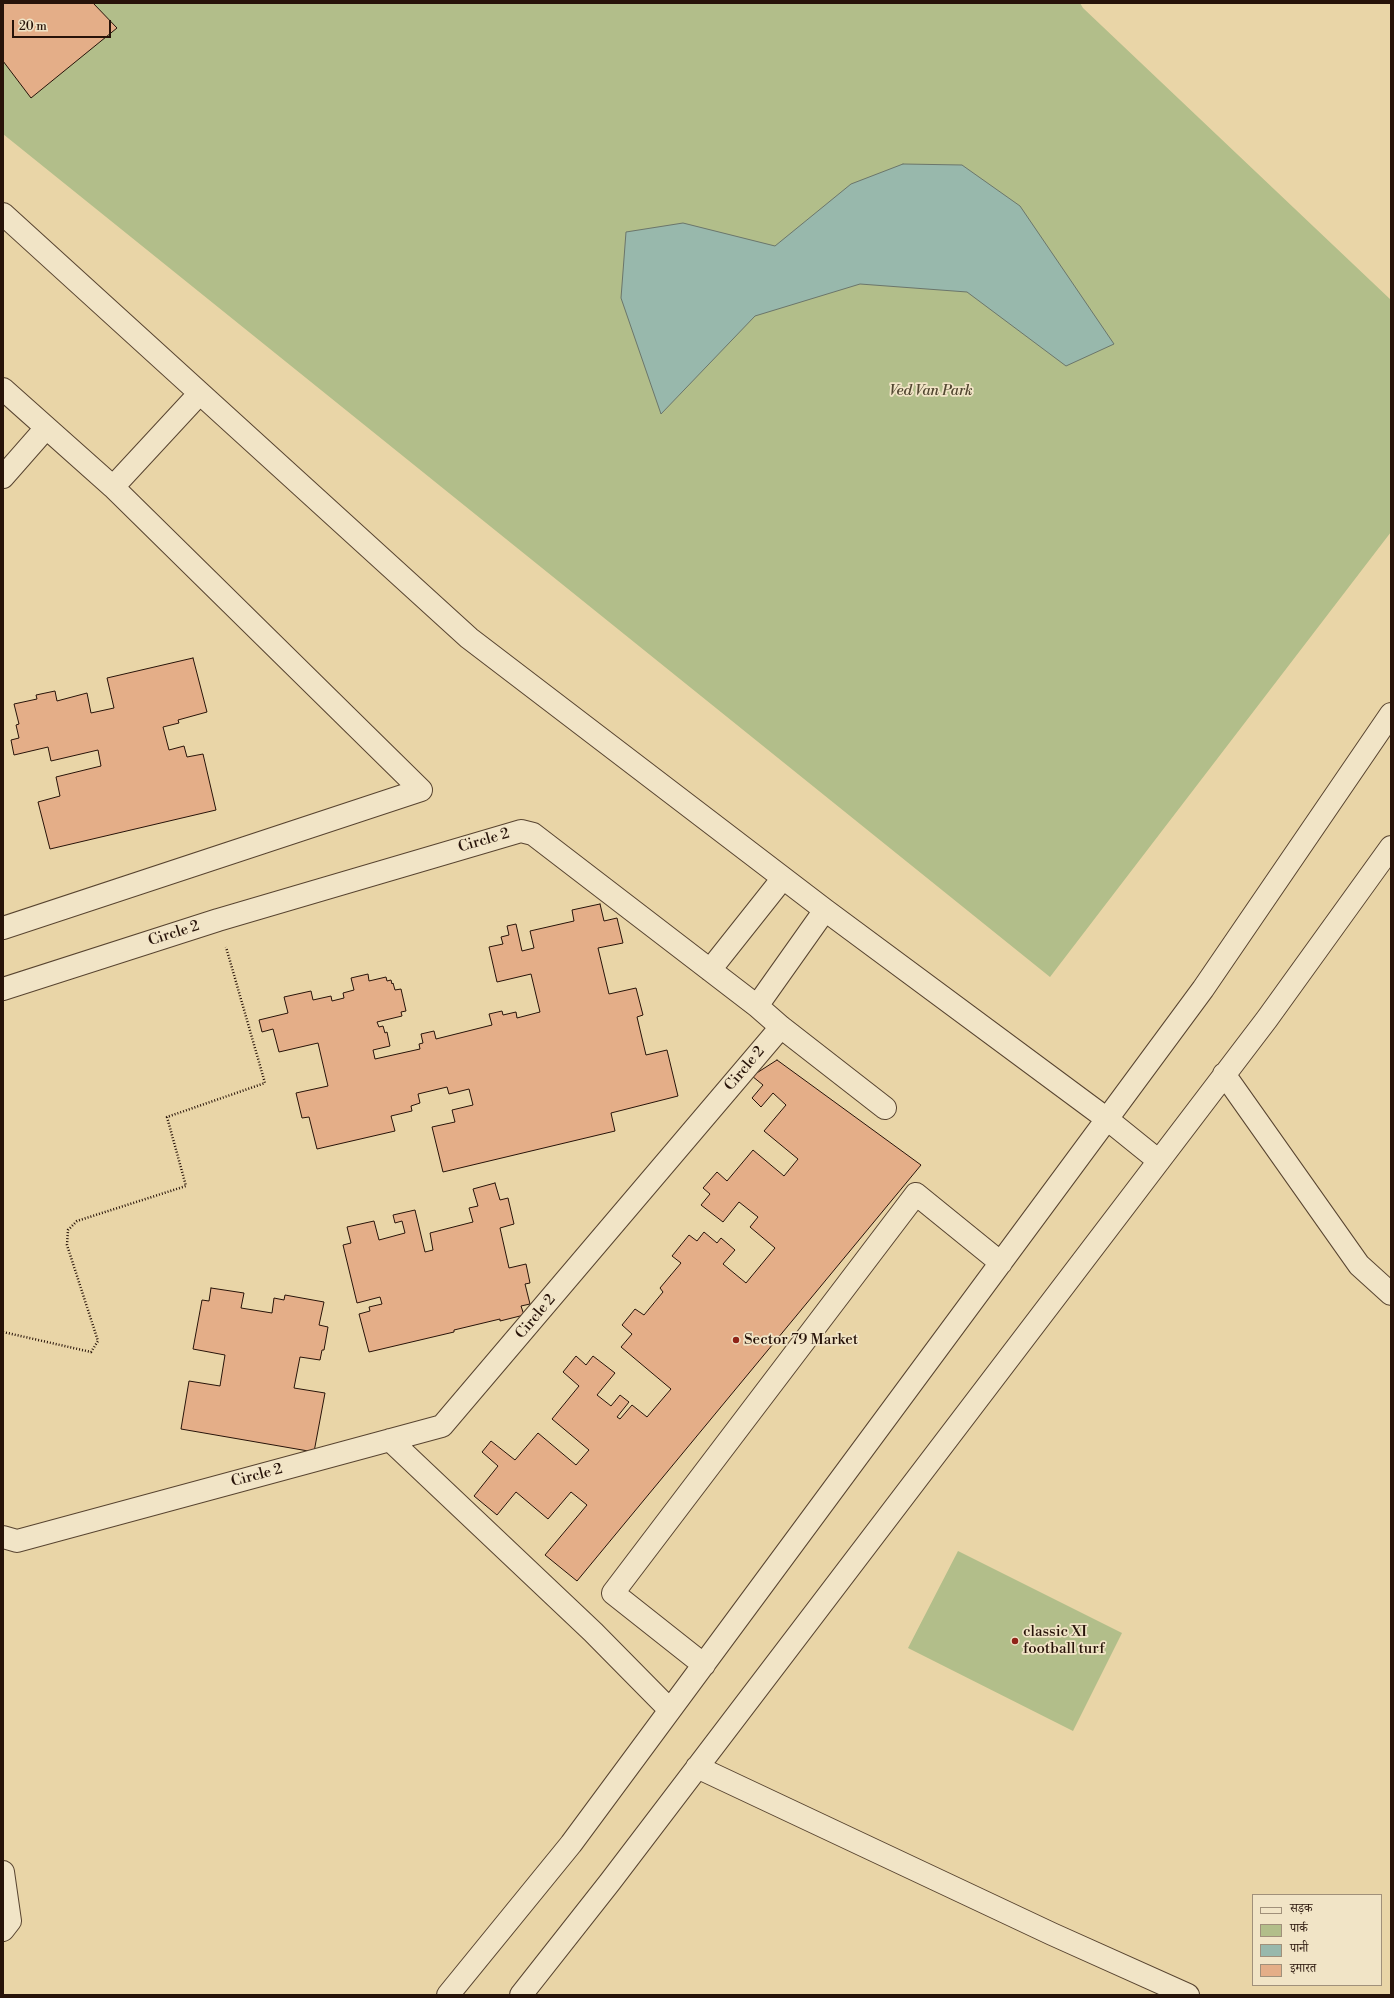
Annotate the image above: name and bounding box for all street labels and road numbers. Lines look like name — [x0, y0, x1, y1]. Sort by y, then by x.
street label: Circle 2 — [456, 825, 512, 857]
street label: Circle 2 — [146, 917, 202, 951]
street label: Circle 2 — [721, 1043, 769, 1095]
street label: Circle 2 — [512, 1291, 560, 1343]
street label: Circle 2 — [229, 1460, 285, 1492]

